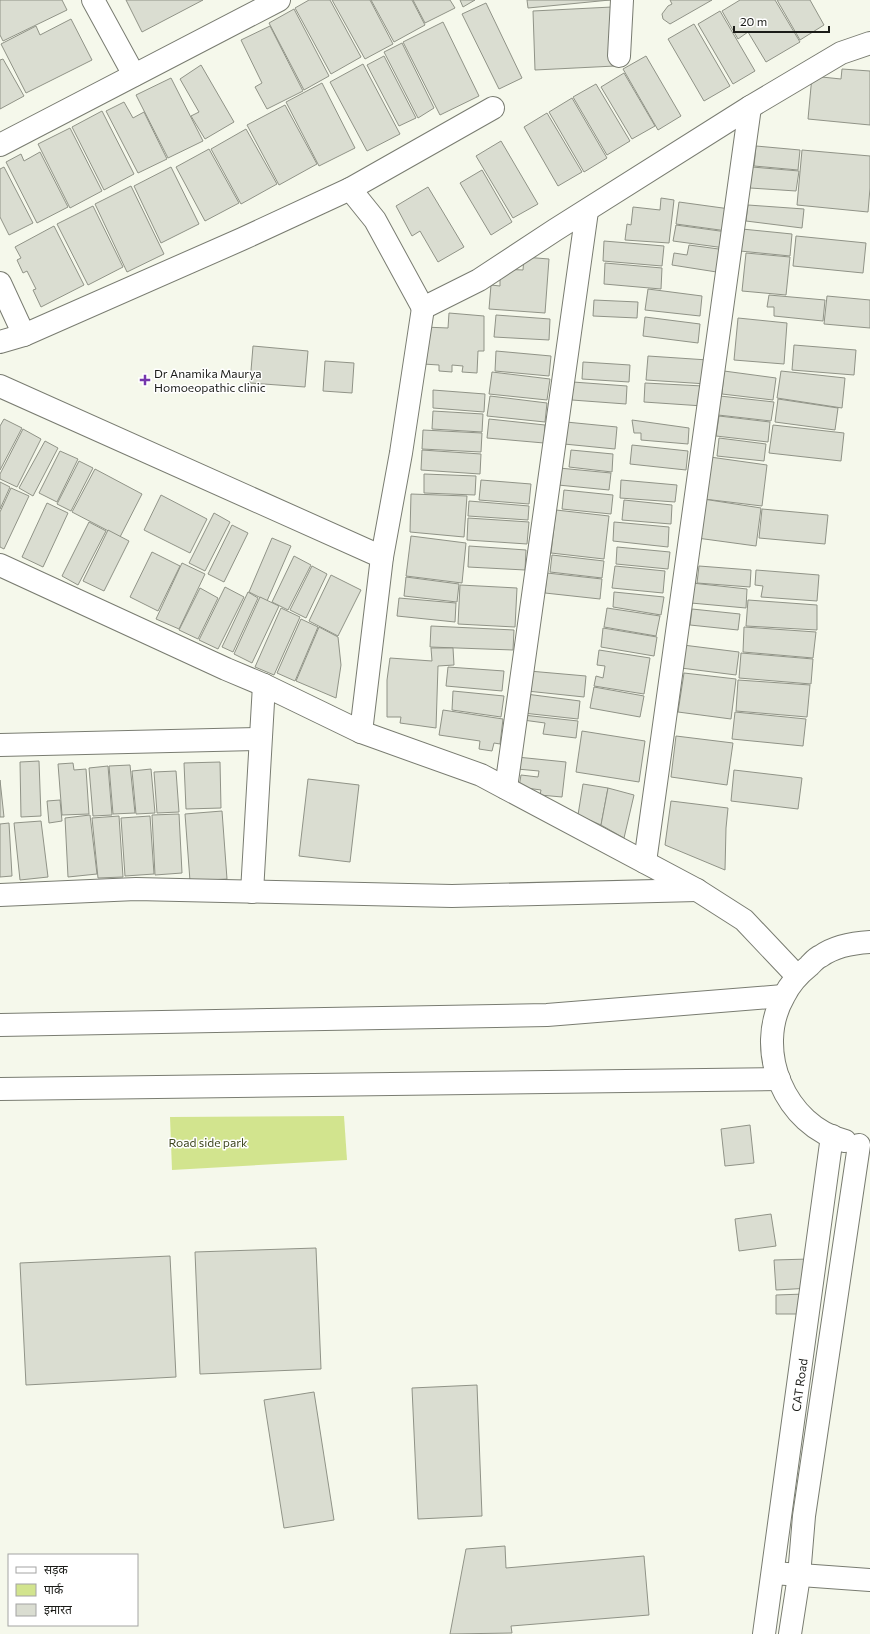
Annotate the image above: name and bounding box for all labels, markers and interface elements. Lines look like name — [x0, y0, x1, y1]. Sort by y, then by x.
scale bar — [734, 8, 829, 34]
text: 20 m — [740, 14, 767, 28]
place label: Dr Anamika Maurya Homoeopathic clinic — [154, 366, 266, 394]
marker: Dr Anamika Maurya Homoeopathic clinic — [139, 374, 151, 386]
park label: Road side park — [168, 1135, 248, 1149]
street label: CAT Road — [788, 1357, 810, 1412]
legend — [8, 1554, 138, 1626]
text: सड़क — [44, 1562, 69, 1577]
text: पार्क — [44, 1582, 64, 1596]
text: इमारत — [44, 1602, 73, 1617]

